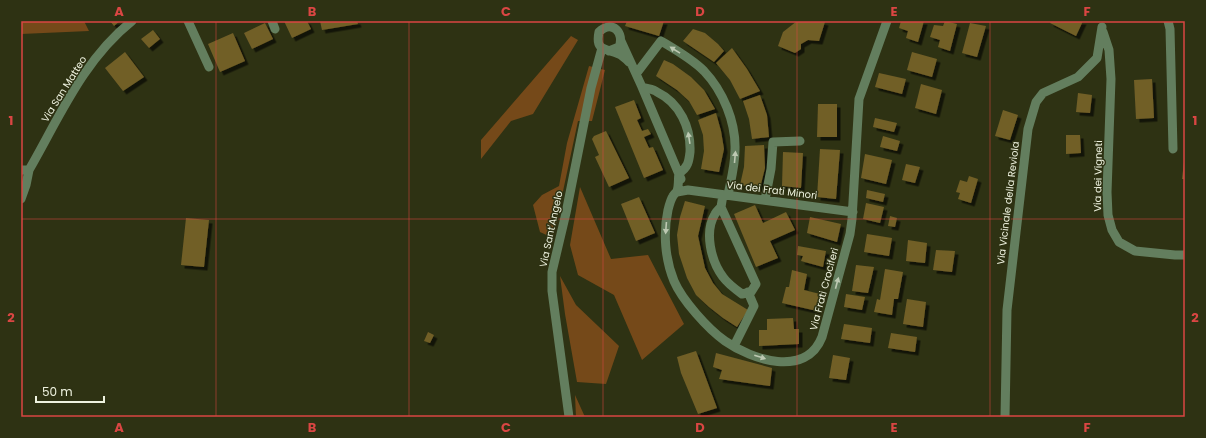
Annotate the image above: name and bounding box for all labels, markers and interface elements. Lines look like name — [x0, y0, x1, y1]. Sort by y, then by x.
text: A — [114, 2, 124, 21]
text: B — [308, 2, 317, 21]
text: C — [501, 2, 511, 21]
text: D — [695, 2, 705, 21]
text: E — [890, 2, 898, 21]
text: F — [1083, 2, 1091, 21]
one-way arrow — [669, 46, 681, 53]
street label: Via San Matteo — [38, 53, 90, 125]
text: 1 — [9, 111, 13, 130]
text: 1 — [1193, 111, 1197, 130]
one-way arrow — [686, 132, 692, 145]
street label: Via Vicinale della Reviola — [993, 140, 1023, 266]
street label: Via dei Vigneti — [1090, 140, 1106, 212]
one-way arrow — [731, 151, 738, 163]
street label: Via dei Frati Minori — [726, 177, 818, 203]
street label: Via Sant'Angelo — [536, 189, 566, 269]
one-way arrow — [662, 222, 669, 234]
street label: Via Frati Crociferi — [806, 246, 842, 332]
one-way arrow — [834, 276, 840, 288]
text: 2 — [7, 308, 15, 327]
text: 2 — [1191, 308, 1199, 327]
one-way arrow — [754, 354, 766, 360]
scale bar — [36, 378, 104, 404]
text: 50 m — [42, 383, 73, 400]
text: A — [114, 418, 124, 437]
text: B — [308, 418, 317, 437]
text: C — [501, 418, 511, 437]
text: D — [695, 418, 705, 437]
text: E — [890, 418, 898, 437]
text: F — [1083, 418, 1091, 437]

